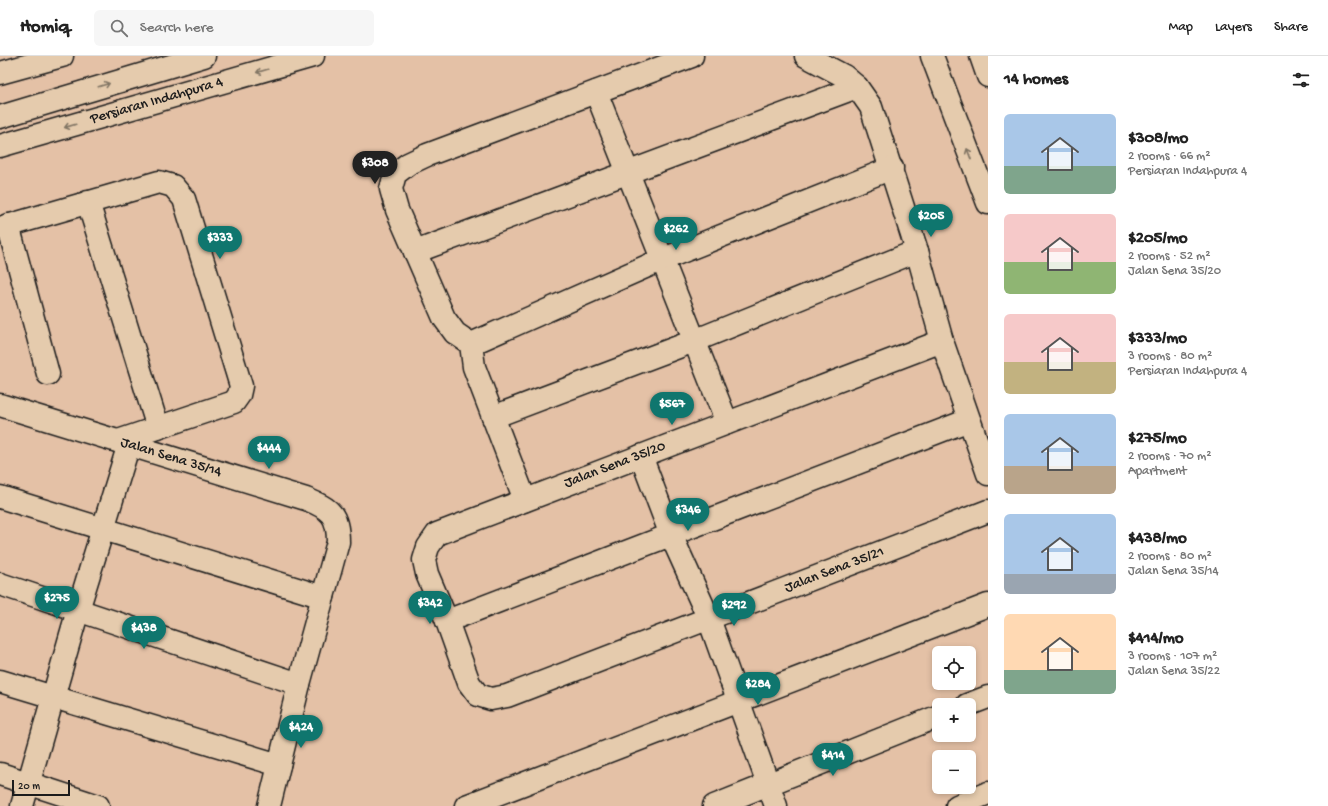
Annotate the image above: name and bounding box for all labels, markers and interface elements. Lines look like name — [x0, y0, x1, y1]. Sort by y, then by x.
search box — [94, 10, 374, 46]
text: Homiq — [20, 16, 70, 39]
icon: search — [108, 17, 130, 39]
text: Search here — [140, 19, 214, 37]
text: Map — [1169, 19, 1193, 36]
text: Layers — [1215, 19, 1252, 36]
text: Share — [1274, 19, 1308, 36]
one-way arrow — [256, 68, 269, 75]
icon: filters — [1290, 69, 1312, 91]
text: 14 homes — [1004, 70, 1068, 90]
street label: Persiaran Indahpura 4 — [87, 73, 225, 129]
one-way arrow — [98, 81, 111, 88]
one-way arrow — [64, 123, 77, 130]
text: $308/mo — [1128, 129, 1188, 149]
icon: home — [1036, 130, 1084, 178]
one-way arrow — [965, 148, 973, 160]
text: 2 rooms · 66 m² — [1128, 149, 1210, 164]
pin: $308 — [351, 151, 399, 185]
text: $308 — [361, 156, 389, 171]
text: Persiaran Indahpura 4 — [1128, 164, 1247, 179]
pin: $205 — [907, 204, 955, 238]
text: $205 — [918, 209, 944, 224]
pin: $262 — [652, 217, 700, 251]
text: $262 — [663, 222, 689, 237]
pin: $333 — [196, 226, 244, 260]
text: $205/mo — [1128, 229, 1188, 249]
icon: home — [1036, 230, 1084, 278]
text: $333 — [207, 231, 233, 246]
text: 2 rooms · 52 m² — [1128, 249, 1210, 264]
text: Jalan Sena 35/20 — [1128, 264, 1221, 279]
text: $333/mo — [1128, 329, 1187, 349]
icon: home — [1036, 330, 1084, 378]
text: 3 rooms · 80 m² — [1128, 349, 1212, 364]
text: Persiaran Indahpura 4 — [1128, 364, 1247, 379]
pin: $567 — [648, 392, 696, 426]
text: $567 — [659, 397, 685, 412]
text: $275/mo — [1128, 429, 1187, 449]
icon: home — [1036, 430, 1084, 478]
street label: Jalan Sena 35/14 — [118, 434, 224, 482]
pin: $444 — [245, 436, 293, 470]
street label: Jalan Sena 35/20 — [562, 437, 669, 493]
text: $444 — [257, 441, 281, 456]
text: 2 rooms · 70 m² — [1128, 449, 1211, 464]
text: Apartment — [1128, 464, 1187, 479]
pin: $346 — [664, 498, 712, 532]
text: $346 — [675, 503, 701, 518]
text: $438/mo — [1128, 529, 1187, 549]
icon: home — [1036, 530, 1084, 578]
street label: Jalan Sena 35/21 — [782, 543, 887, 597]
text: 2 rooms · 80 m² — [1128, 549, 1212, 564]
text: Jalan Sena 35/14 — [1128, 564, 1219, 579]
pin: $275 — [33, 586, 81, 620]
text: $275 — [44, 591, 70, 606]
pin: $342 — [406, 591, 454, 625]
pin: $292 — [710, 593, 758, 627]
text: $342 — [417, 596, 443, 611]
text: $292 — [721, 598, 747, 613]
pin: $438 — [120, 616, 168, 650]
text: $438 — [131, 621, 157, 636]
text: $414/mo — [1128, 629, 1184, 649]
icon: home — [1036, 630, 1084, 678]
map controls — [932, 646, 976, 794]
button: locate — [932, 646, 976, 690]
text: 3 rooms · 107 m² — [1128, 649, 1217, 664]
text: Jalan Sena 35/22 — [1128, 664, 1220, 679]
pin: $284 — [734, 672, 782, 706]
text: $284 — [745, 677, 771, 692]
button: + — [932, 698, 976, 742]
pin: $424 — [277, 715, 325, 749]
text: $424 — [289, 720, 313, 735]
pin: $414 — [809, 743, 857, 777]
text: $414 — [821, 748, 845, 763]
button: − — [932, 750, 976, 794]
scale bar — [12, 778, 70, 797]
text: 20 m — [18, 781, 40, 793]

